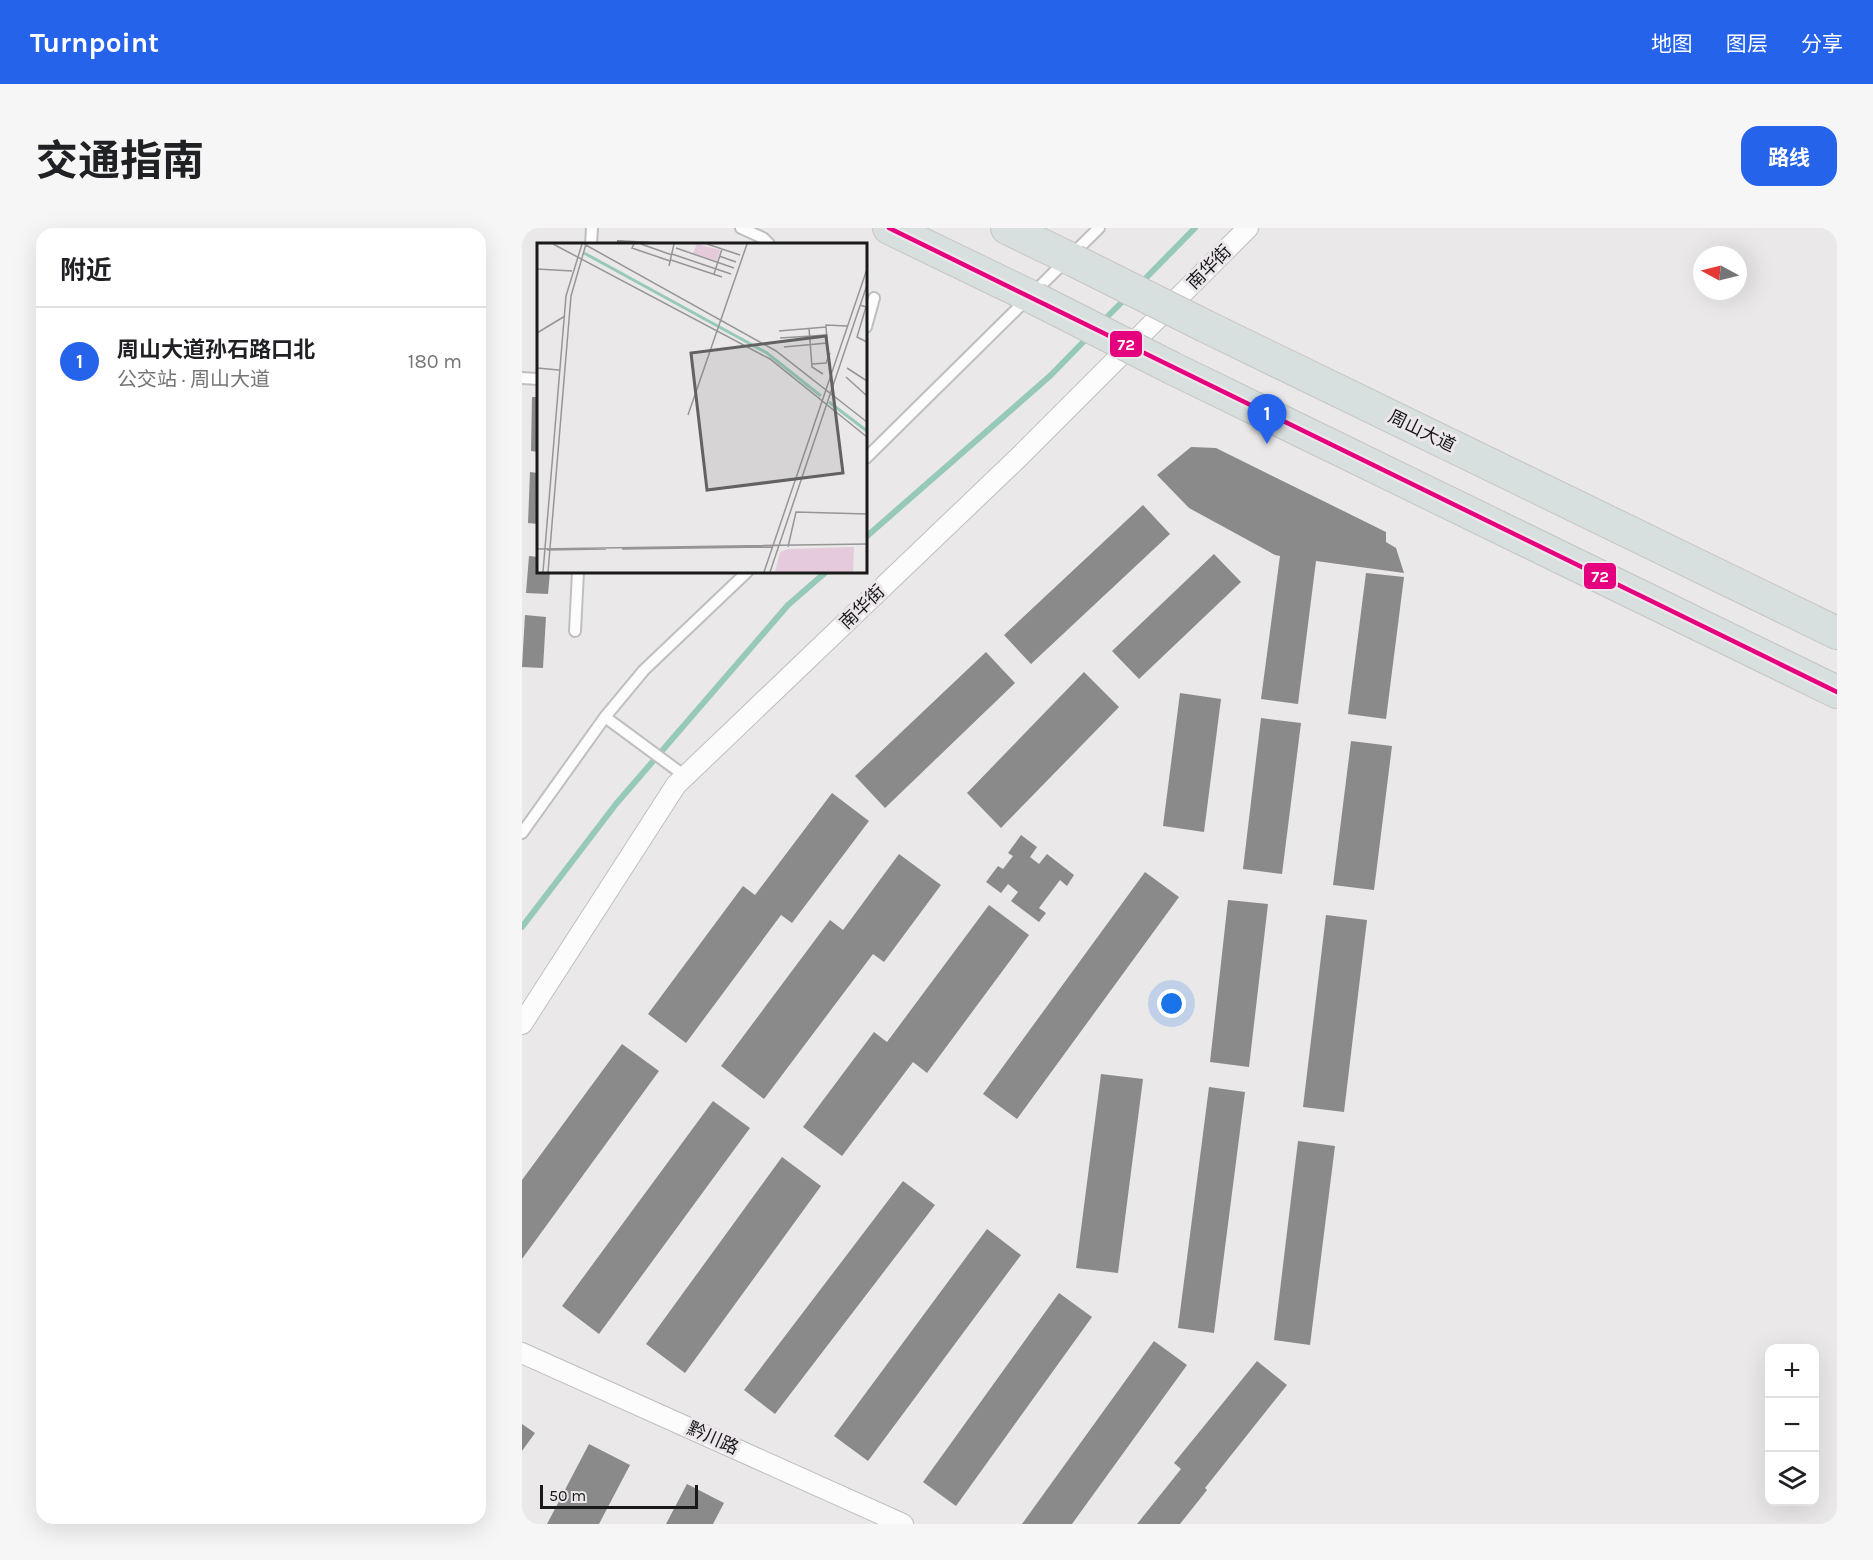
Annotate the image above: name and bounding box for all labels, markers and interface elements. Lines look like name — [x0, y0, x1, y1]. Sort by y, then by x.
text: Turnpoint — [30, 26, 159, 59]
text: 地图 — [1651, 32, 1693, 56]
text: 图层 — [1726, 32, 1768, 56]
text: 分享 — [1801, 32, 1843, 56]
button: 路线 — [1741, 126, 1837, 186]
text: 交通指南 — [36, 136, 204, 186]
street label: 南华街 — [1182, 240, 1236, 294]
inset map — [537, 243, 867, 573]
north arrow — [1693, 246, 1747, 300]
text: 附近 — [60, 255, 112, 286]
line badge: 72 — [1109, 330, 1143, 358]
text: 72 — [1117, 335, 1135, 354]
text: 周山大道孙石路口北 — [117, 337, 315, 363]
text: 1 — [76, 350, 83, 373]
text: 180 m — [408, 350, 462, 373]
text: 公交站 · 周山大道 — [117, 368, 270, 391]
pin: 1 — [1248, 394, 1286, 444]
street label: 周山大道 — [1385, 405, 1459, 457]
line badge: 72 — [1583, 562, 1617, 590]
text: 72 — [1591, 567, 1609, 586]
street label: 南华街 — [835, 580, 889, 634]
your location — [1157, 989, 1186, 1018]
map controls — [1765, 1344, 1819, 1506]
button: + — [1765, 1344, 1819, 1398]
button: − — [1765, 1398, 1819, 1452]
street label: 黔川路 — [684, 1417, 742, 1459]
button: layers — [1765, 1452, 1819, 1506]
scale bar — [540, 1482, 698, 1510]
text: 50 m — [549, 1486, 586, 1505]

